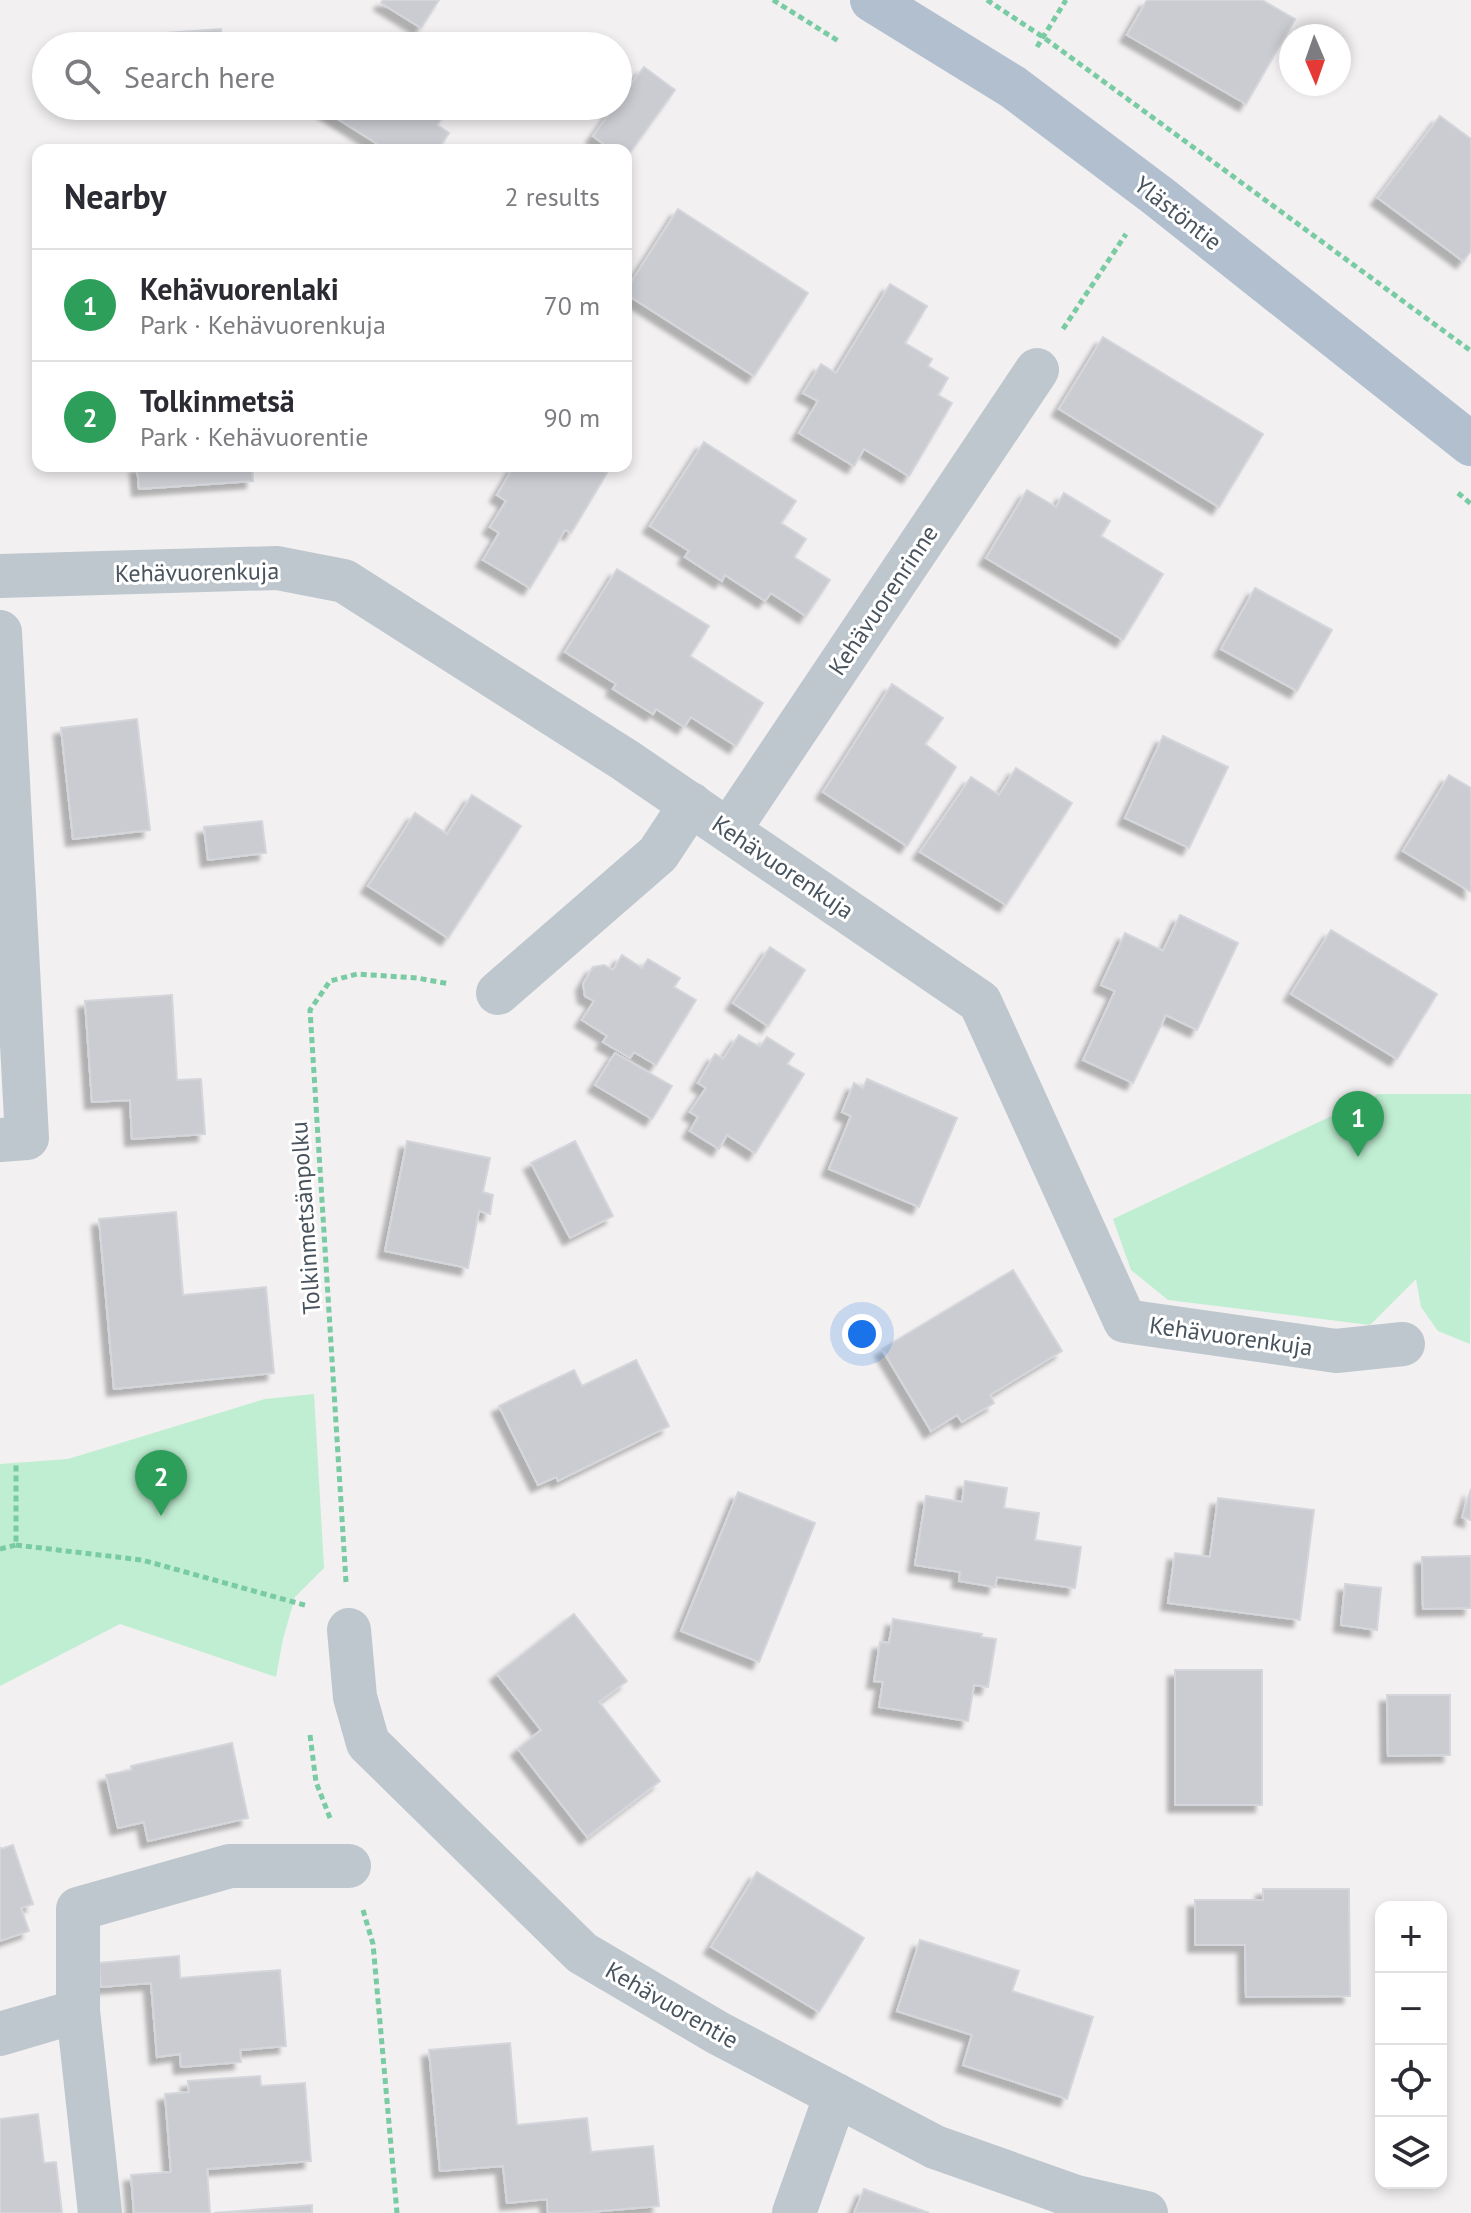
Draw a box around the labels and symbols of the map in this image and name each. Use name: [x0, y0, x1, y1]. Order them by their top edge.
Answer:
north arrow: [1279, 24, 1351, 96]
street label: Ylästöntie: [1128, 169, 1228, 257]
street label: Kehävuorenrinne: [821, 519, 945, 681]
street label: Kehävuorenkuja: [115, 555, 279, 589]
street label: Kehävuorenkuja: [706, 808, 860, 926]
pin: 1: [1332, 1091, 1384, 1157]
street label: Tolkinmetsänpolku: [283, 1120, 327, 1316]
street label: Kehävuorenkuja: [1147, 1309, 1315, 1363]
your location: [842, 1314, 882, 1354]
pin: 2: [135, 1450, 187, 1516]
street label: Kehävuorentie: [600, 1954, 744, 2056]

